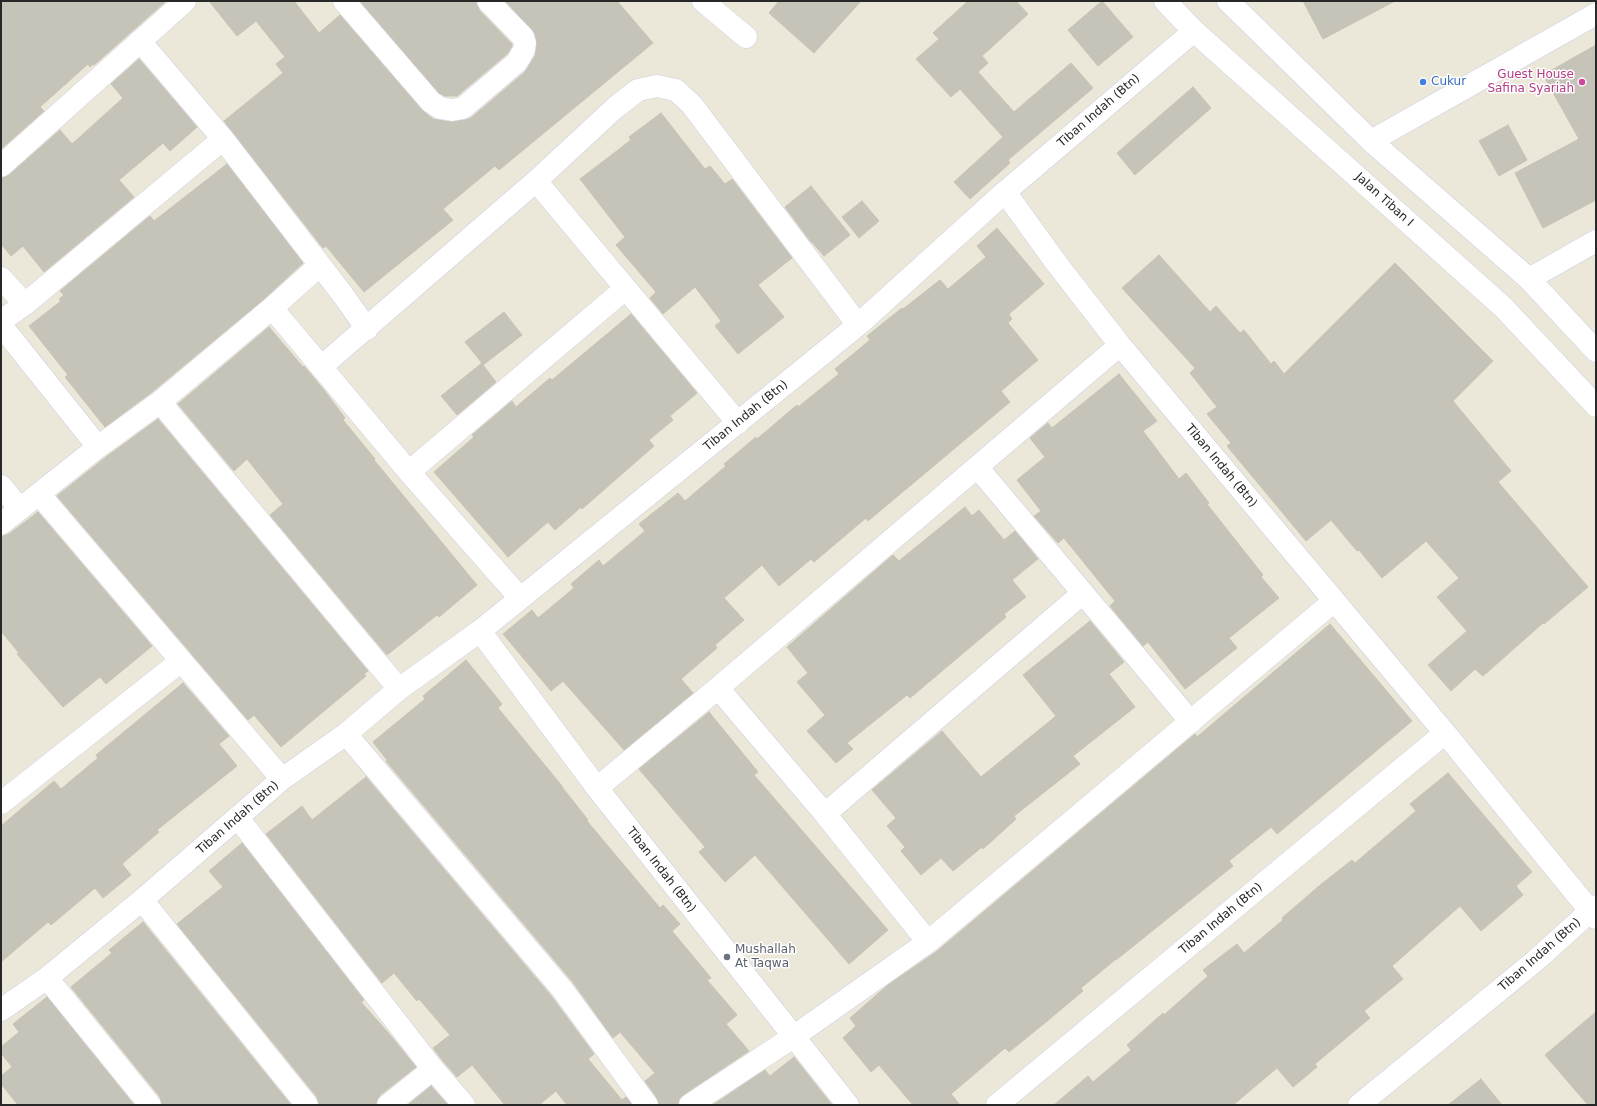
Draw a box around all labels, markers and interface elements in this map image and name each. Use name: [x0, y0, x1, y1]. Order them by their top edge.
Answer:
place label: Guest House Safina Syariah: [1487, 68, 1574, 96]
street label: Tiban Indah (Btn): [1055, 71, 1143, 151]
place label: Cukur: [1431, 75, 1466, 89]
marker: Cukur: [1418, 77, 1428, 87]
marker: Guest House Safina Syariah: [1577, 77, 1587, 87]
street label: Jalan Tiban I: [1352, 170, 1416, 230]
street label: Tiban Indah (Btn): [701, 378, 791, 454]
street label: Tiban Indah (Btn): [1182, 421, 1260, 511]
street label: Tiban Indah (Btn): [194, 778, 282, 858]
street label: Tiban Indah (Btn): [623, 825, 699, 915]
street label: Tiban Indah (Btn): [1176, 880, 1266, 958]
street label: Tiban Indah (Btn): [1496, 915, 1584, 995]
place label: Mushallah At Taqwa: [735, 943, 796, 971]
marker: Mushallah At Taqwa: [722, 952, 732, 962]

